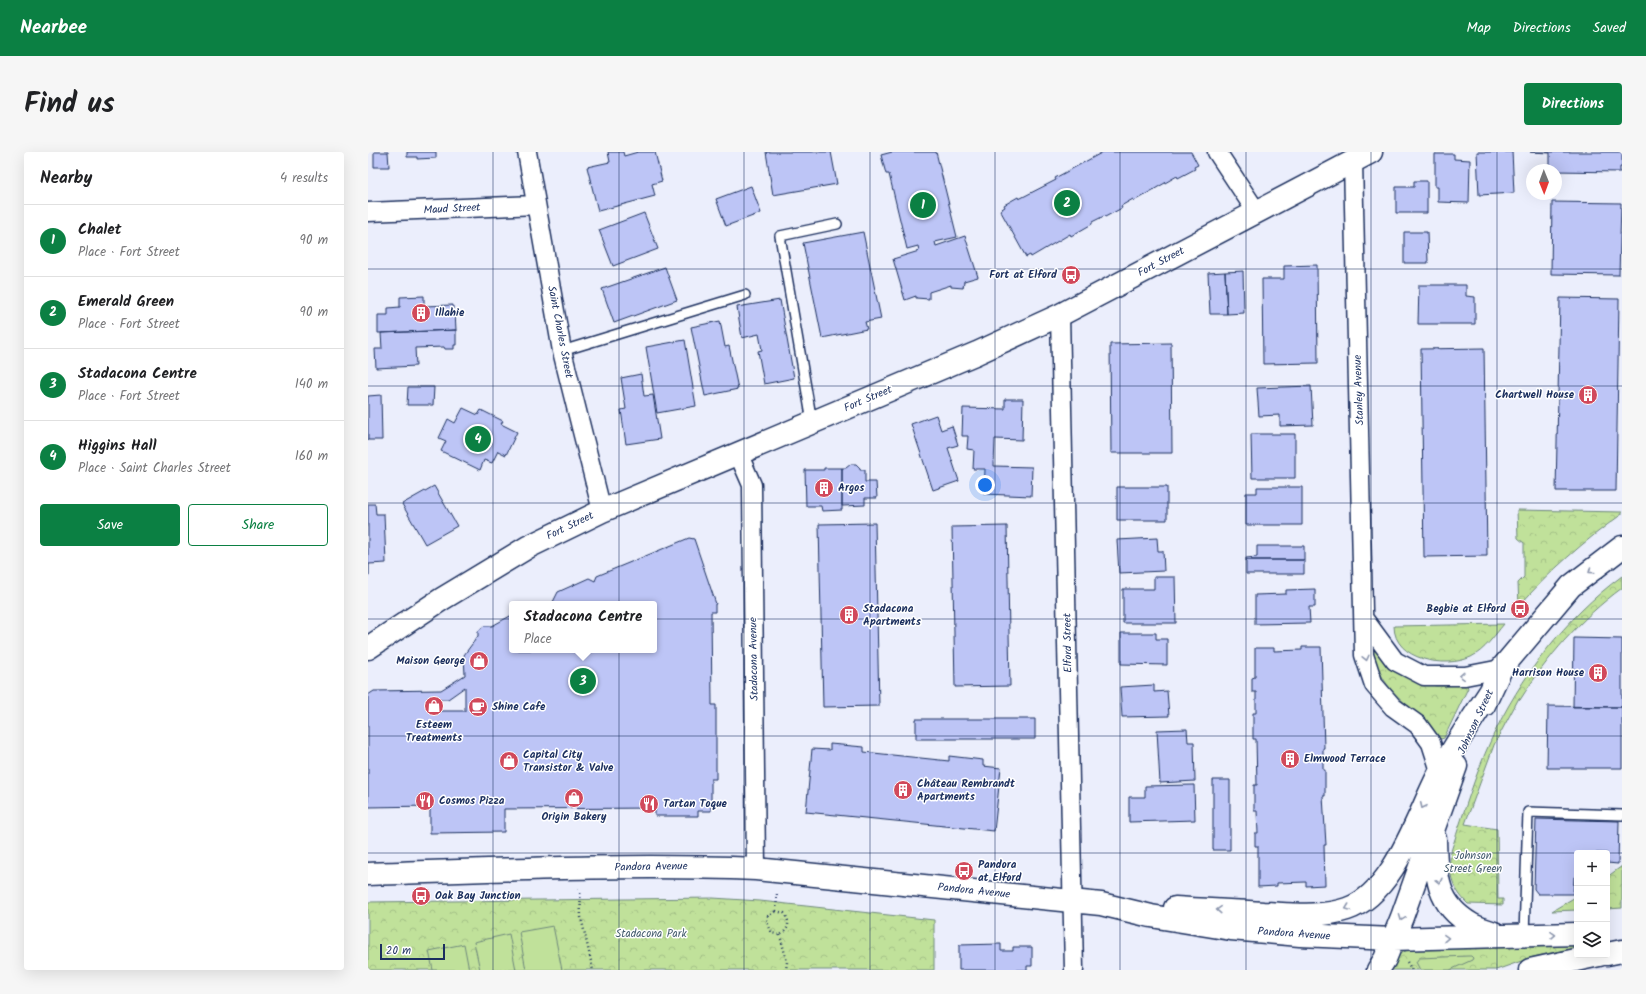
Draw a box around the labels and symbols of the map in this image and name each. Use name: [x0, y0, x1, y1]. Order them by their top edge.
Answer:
north arrow: [1526, 164, 1562, 200]
pin: 2: [1054, 188, 1080, 218]
pin: 1: [910, 190, 936, 220]
street label: Maud Street: [423, 198, 482, 219]
street label: Fort Street: [1134, 242, 1188, 282]
bus stop icon: Fort at Elford: [1060, 264, 1082, 286]
place label: Fort at Elford: [989, 266, 1058, 284]
street label: Saint Charles Street: [542, 284, 578, 381]
building icon: Illahie: [410, 302, 432, 324]
place label: Illahie: [435, 304, 465, 322]
street label: Stanley Avenue: [1349, 354, 1369, 426]
street label: Fort Street: [841, 380, 896, 417]
building icon: Chartwell House: [1577, 384, 1599, 406]
place label: Chartwell House: [1495, 386, 1575, 404]
pin: 4: [465, 424, 491, 454]
your location: [975, 475, 995, 495]
building icon: Argos: [813, 477, 835, 499]
place label: Argos: [838, 479, 865, 497]
street label: Fort Street: [543, 506, 598, 545]
one-way arrow: [1588, 566, 1595, 573]
bus stop icon: Begbie at Elford: [1509, 598, 1531, 620]
place label: Stadacona Apartments: [863, 600, 922, 631]
place label: Begbie at Elford: [1426, 600, 1507, 618]
building icon: Stadacona Apartments: [838, 604, 860, 626]
street label: Elford Street: [1058, 612, 1078, 673]
street label: Stadacona Avenue: [744, 617, 764, 701]
shop icon: Maison George: [468, 650, 490, 672]
place label: Maison George: [396, 652, 466, 670]
one-way arrow: [1361, 655, 1369, 661]
building icon: Harrison House: [1587, 662, 1609, 684]
place label: Harrison House: [1512, 664, 1585, 682]
pin: 3: [570, 666, 596, 696]
one-way arrow: [1459, 671, 1465, 680]
street label: Johnson Street: [1453, 686, 1499, 757]
shop icon: Esteem Treatments: [423, 695, 445, 717]
cafe icon: Shine Cafe: [467, 696, 489, 718]
place label: Shine Cafe: [492, 698, 546, 716]
place label: Esteem Treatments: [406, 716, 463, 747]
place label: Capital City Transistor & Valve: [523, 746, 614, 777]
building icon: Elmwood Terrace: [1279, 748, 1301, 770]
shop icon: Capital City Transistor & Valve: [498, 750, 520, 772]
place label: Elmwood Terrace: [1304, 750, 1386, 768]
place label: Château Rembrandt Apartments: [917, 775, 1016, 806]
building icon: Château Rembrandt Apartments: [892, 779, 914, 801]
shop icon: Origin Bakery: [563, 787, 585, 809]
restaurant icon: Cosmos Pizza: [414, 790, 436, 812]
place label: Cosmos Pizza: [439, 792, 505, 810]
restaurant icon: Tartan Toque: [638, 793, 660, 815]
place label: Tartan Toque: [663, 795, 728, 813]
one-way arrow: [1420, 802, 1428, 810]
place label: Origin Bakery: [541, 808, 607, 826]
park label: Johnson Street Green: [1444, 847, 1502, 878]
place label: Pandora at Elford: [978, 856, 1023, 887]
street label: Pandora Avenue: [614, 857, 688, 877]
bus stop icon: Pandora at Elford: [953, 860, 975, 882]
street label: Pandora Avenue: [937, 878, 1011, 904]
one-way arrow: [1434, 878, 1442, 884]
bus stop icon: Oak Bay Junction: [410, 885, 432, 907]
place label: Oak Bay Junction: [435, 887, 521, 905]
one-way arrow: [1344, 903, 1351, 911]
one-way arrow: [1216, 906, 1222, 915]
one-way arrow: [1399, 914, 1407, 921]
street label: Pandora Avenue: [1257, 922, 1331, 946]
park label: Stadacona Park: [615, 925, 687, 943]
one-way arrow: [1550, 930, 1556, 939]
one-way arrow: [1443, 934, 1449, 942]
scale bar: [380, 942, 445, 961]

